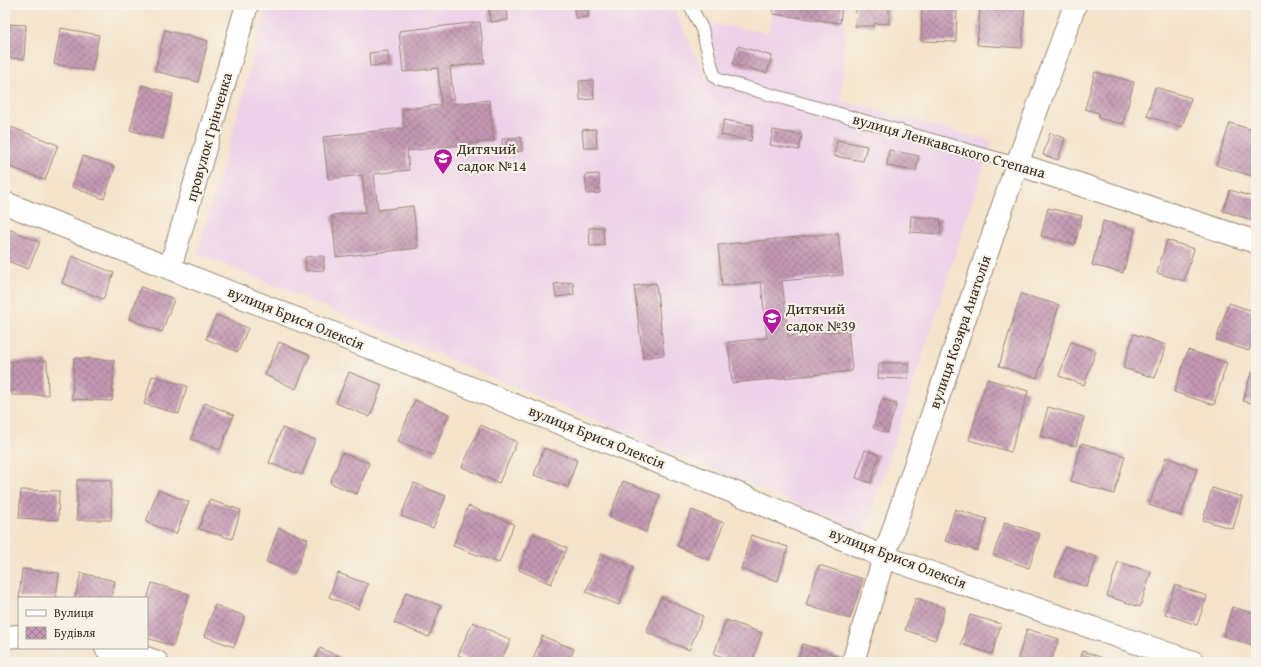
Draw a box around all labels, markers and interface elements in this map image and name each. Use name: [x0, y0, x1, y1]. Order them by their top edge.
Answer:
street label: провулок Грінченка: [180, 69, 237, 204]
street label: вулиця Ленкавського Степана: [850, 108, 1049, 183]
place label: Дитячий садок №14: [456, 138, 526, 176]
school or university icon: Дитячий садок №14: [432, 147, 454, 175]
street label: вулиця Козяра Анатолія: [923, 252, 996, 411]
street label: вулиця Брися Олексія: [225, 281, 368, 355]
place label: Дитячий садок №39: [785, 298, 855, 336]
school or university icon: Дитячий садок №39: [761, 307, 783, 335]
street label: вулиця Брися Олексія: [526, 400, 669, 474]
street label: вулиця Брися Олексія: [827, 522, 970, 594]
legend: [18, 597, 148, 649]
text: Вулиця: [54, 604, 94, 621]
text: Будівля: [54, 624, 95, 641]

